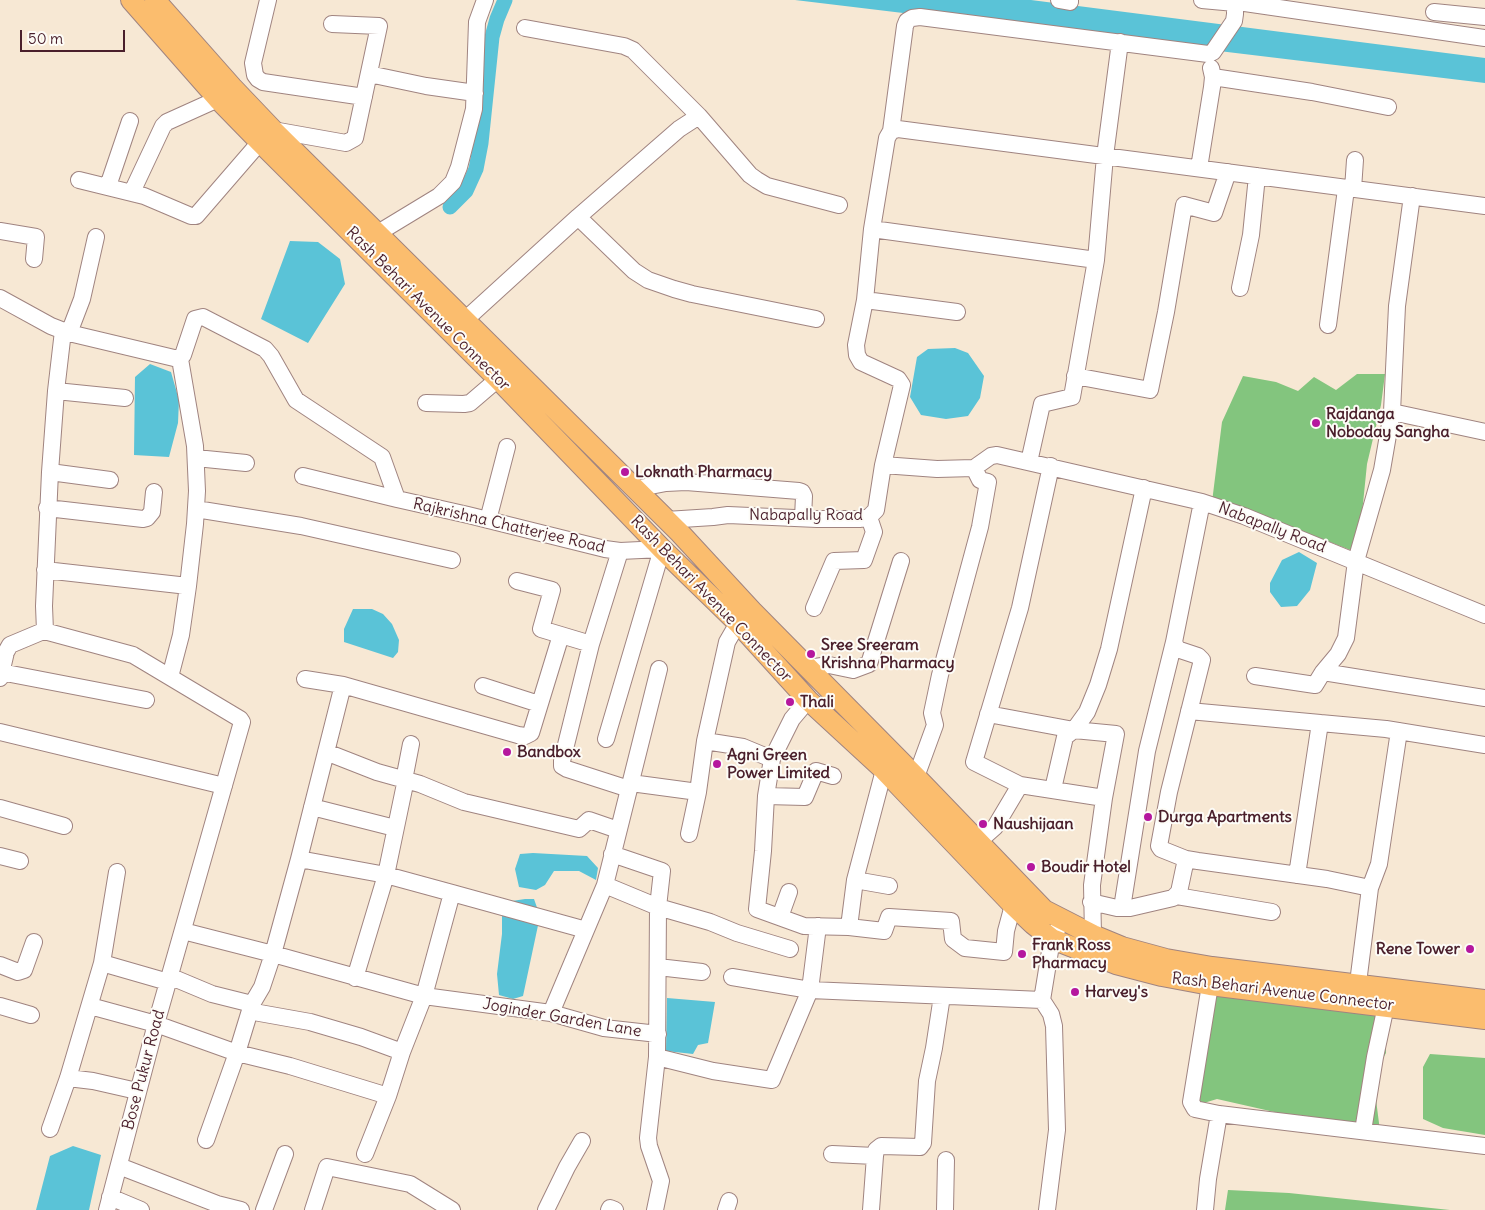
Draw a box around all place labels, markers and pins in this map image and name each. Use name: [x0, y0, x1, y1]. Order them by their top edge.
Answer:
place label: Rajdanga Noboday Sangha: [1326, 404, 1450, 442]
marker: Rajdanga Noboday Sangha: [1310, 417, 1322, 429]
place label: Loknath Pharmacy: [635, 462, 772, 482]
marker: Loknath Pharmacy: [619, 466, 631, 478]
place label: Sree Sreeram Krishna Pharmacy: [821, 635, 955, 673]
marker: Sree Sreeram Krishna Pharmacy: [805, 648, 817, 660]
place label: Thali: [800, 692, 834, 712]
marker: Thali: [784, 696, 796, 708]
place label: Bandbox: [517, 742, 581, 762]
place label: Agni Green Power Limited: [727, 745, 830, 783]
marker: Bandbox: [501, 746, 513, 758]
marker: Agni Green Power Limited: [711, 758, 723, 770]
place label: Durga Apartments: [1158, 807, 1292, 827]
marker: Durga Apartments: [1142, 811, 1154, 823]
place label: Naushijaan: [993, 814, 1073, 834]
marker: Naushijaan: [977, 818, 989, 830]
place label: Boudir Hotel: [1041, 857, 1131, 877]
marker: Boudir Hotel: [1025, 861, 1037, 873]
place label: Frank Ross Pharmacy: [1032, 935, 1111, 973]
place label: Rene Tower: [1376, 939, 1460, 959]
marker: Rene Tower: [1464, 943, 1476, 955]
marker: Frank Ross Pharmacy: [1016, 948, 1028, 960]
place label: Harvey's: [1085, 982, 1148, 1002]
marker: Harvey's: [1069, 986, 1081, 998]

